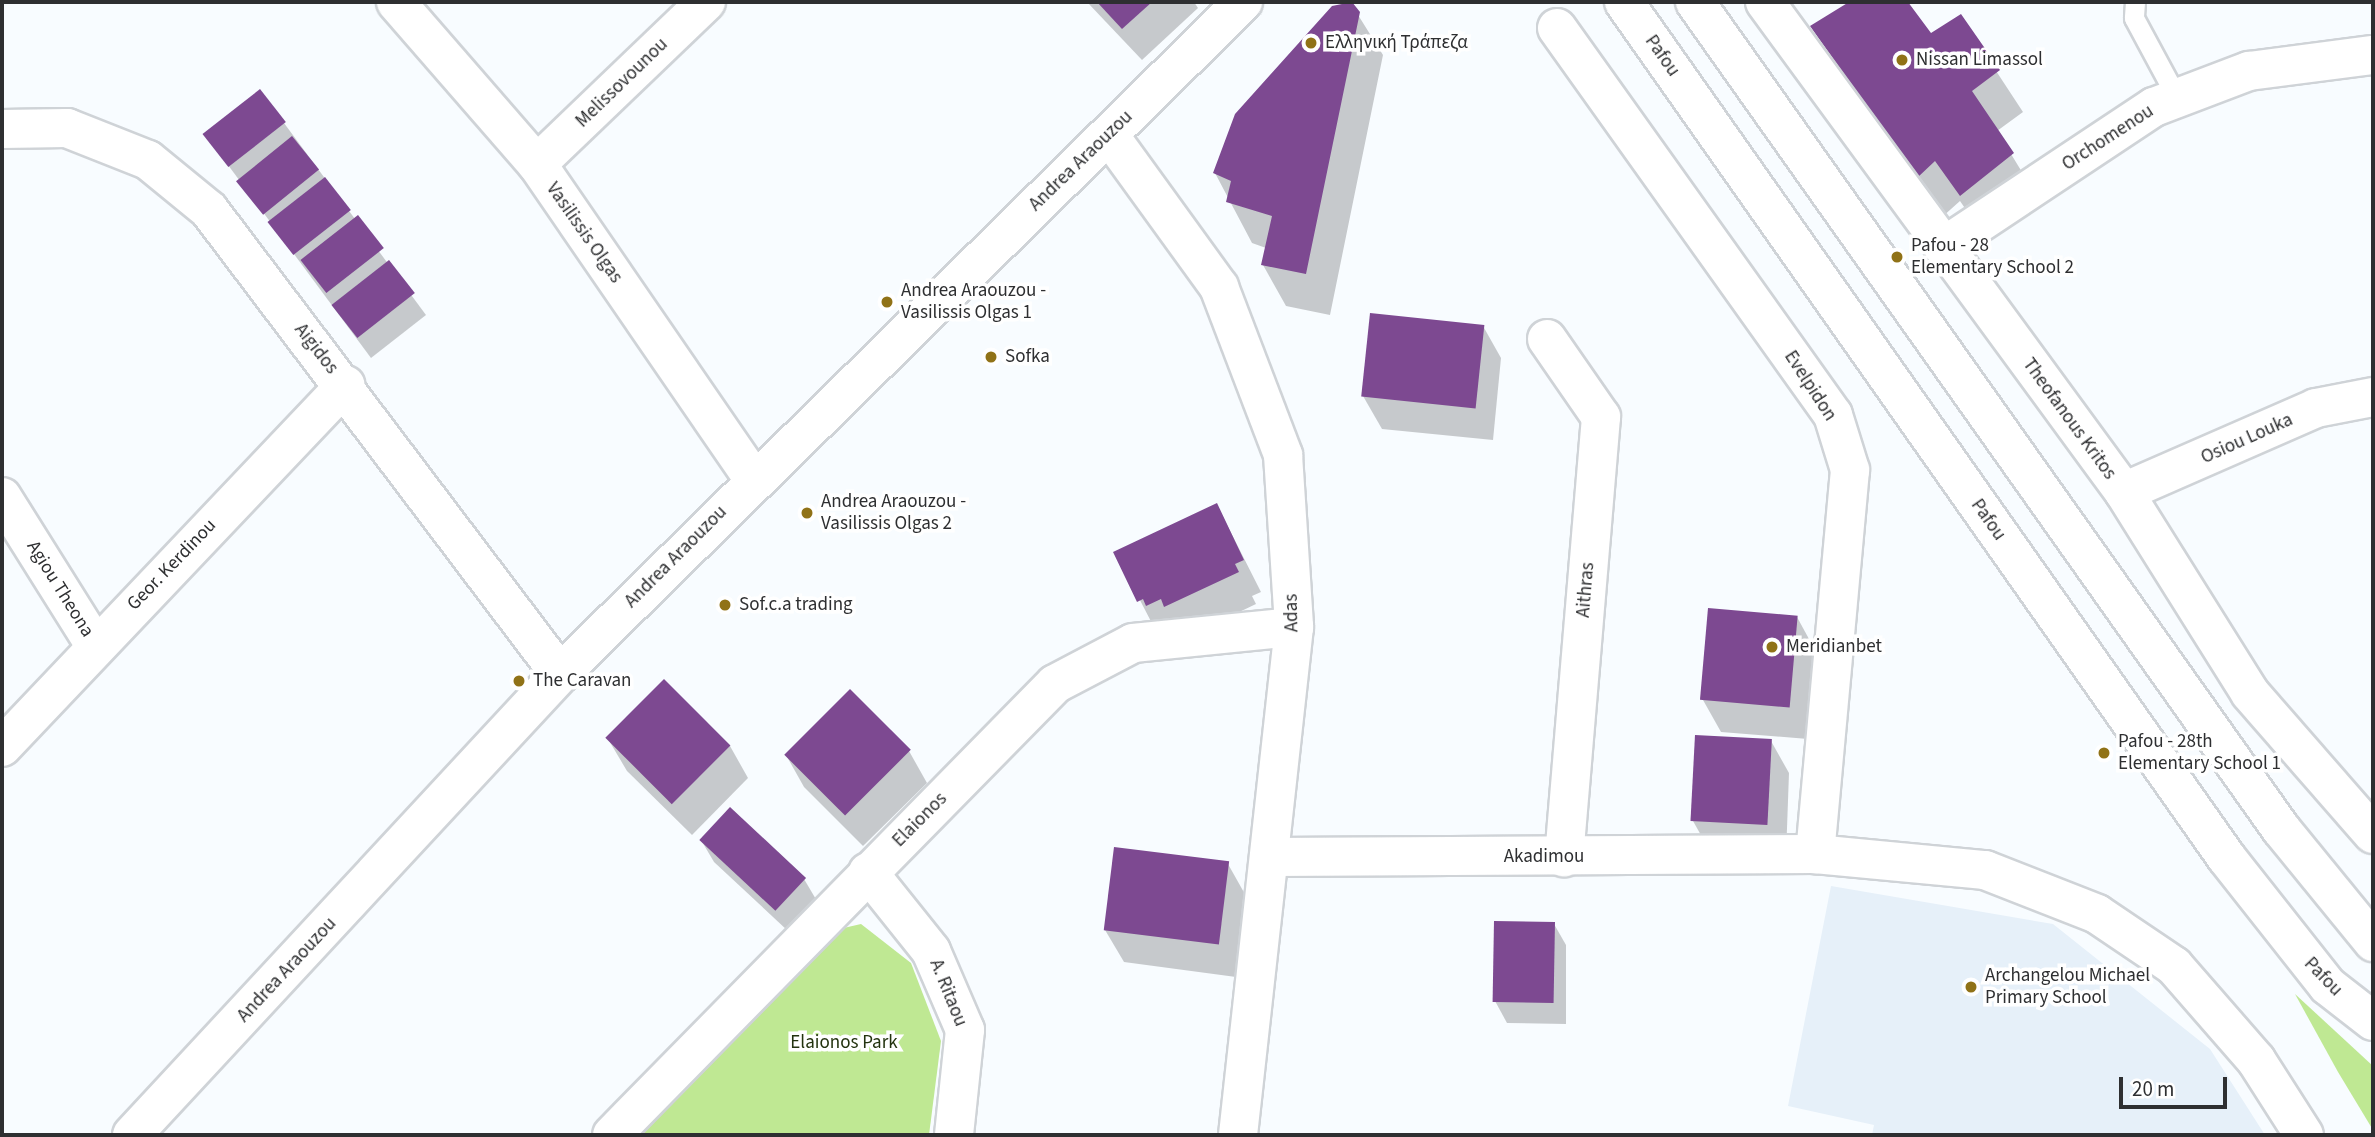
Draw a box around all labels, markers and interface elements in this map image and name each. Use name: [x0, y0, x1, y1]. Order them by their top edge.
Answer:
street label: Pafou: [1640, 31, 1684, 81]
place label: Ελληνική Τράπεζα: [1325, 32, 1468, 54]
street label: Melissovounou: [571, 33, 673, 133]
marker: Ελληνική Τράπεζα: [1303, 35, 1319, 51]
place label: Nissan Limassol: [1916, 49, 2043, 71]
marker: Nissan Limassol: [1894, 52, 1910, 68]
street label: Orchomenou: [2058, 100, 2158, 176]
street label: Andrea Araouzou: [1024, 106, 1138, 216]
street label: Vasilissis Olgas: [541, 178, 627, 288]
place label: Pafou - 28 Elementary School 2: [1911, 235, 2074, 279]
marker: Pafou - 28 Elementary School 2: [1889, 249, 1905, 265]
place label: Andrea Araouzou - Vasilissis Olgas 1: [901, 280, 1046, 324]
marker: Andrea Araouzou - Vasilissis Olgas 1: [879, 294, 895, 310]
street label: Aigidos: [289, 319, 343, 379]
place label: Sofka: [1005, 346, 1050, 368]
street label: Evelpidon: [1779, 347, 1841, 425]
marker: Sofka: [983, 349, 999, 365]
street label: Theofanous Kritos: [2017, 354, 2121, 484]
street label: Osiou Louka: [2198, 409, 2296, 469]
place label: Andrea Araouzou - Vasilissis Olgas 2: [821, 491, 966, 535]
street label: Pafou: [1966, 495, 2010, 545]
street label: Andrea Araouzou: [620, 501, 732, 613]
marker: Andrea Araouzou - Vasilissis Olgas 2: [799, 505, 815, 521]
street label: Geor. Kerdinou: [123, 514, 221, 616]
street label: Agiou Theona: [21, 537, 99, 641]
street label: Aithras: [1572, 561, 1600, 619]
place label: Sof.c.a trading: [739, 594, 853, 616]
street label: Adas: [1280, 594, 1304, 632]
marker: Sof.c.a trading: [717, 597, 733, 613]
place label: Meridianbet: [1786, 636, 1882, 658]
marker: Meridianbet: [1764, 639, 1780, 655]
place label: The Caravan: [533, 670, 631, 692]
marker: The Caravan: [511, 673, 527, 689]
place label: Pafou - 28th Elementary School 1: [2118, 731, 2281, 775]
marker: Pafou - 28th Elementary School 1: [2096, 745, 2112, 761]
street label: Elaionos: [888, 788, 952, 852]
street label: Akadimou: [1504, 846, 1584, 868]
street label: Andrea Araouzou: [232, 913, 342, 1027]
street label: Pafou: [2299, 953, 2347, 1001]
street label: A. Ritaou: [924, 956, 972, 1030]
place label: Archangelou Michael Primary School: [1985, 965, 2150, 1009]
marker: Archangelou Michael Primary School: [1963, 979, 1979, 995]
park label: Elaionos Park: [790, 1032, 898, 1054]
scale bar: [2123, 1064, 2232, 1108]
text: 20 m: [2132, 1074, 2174, 1104]

